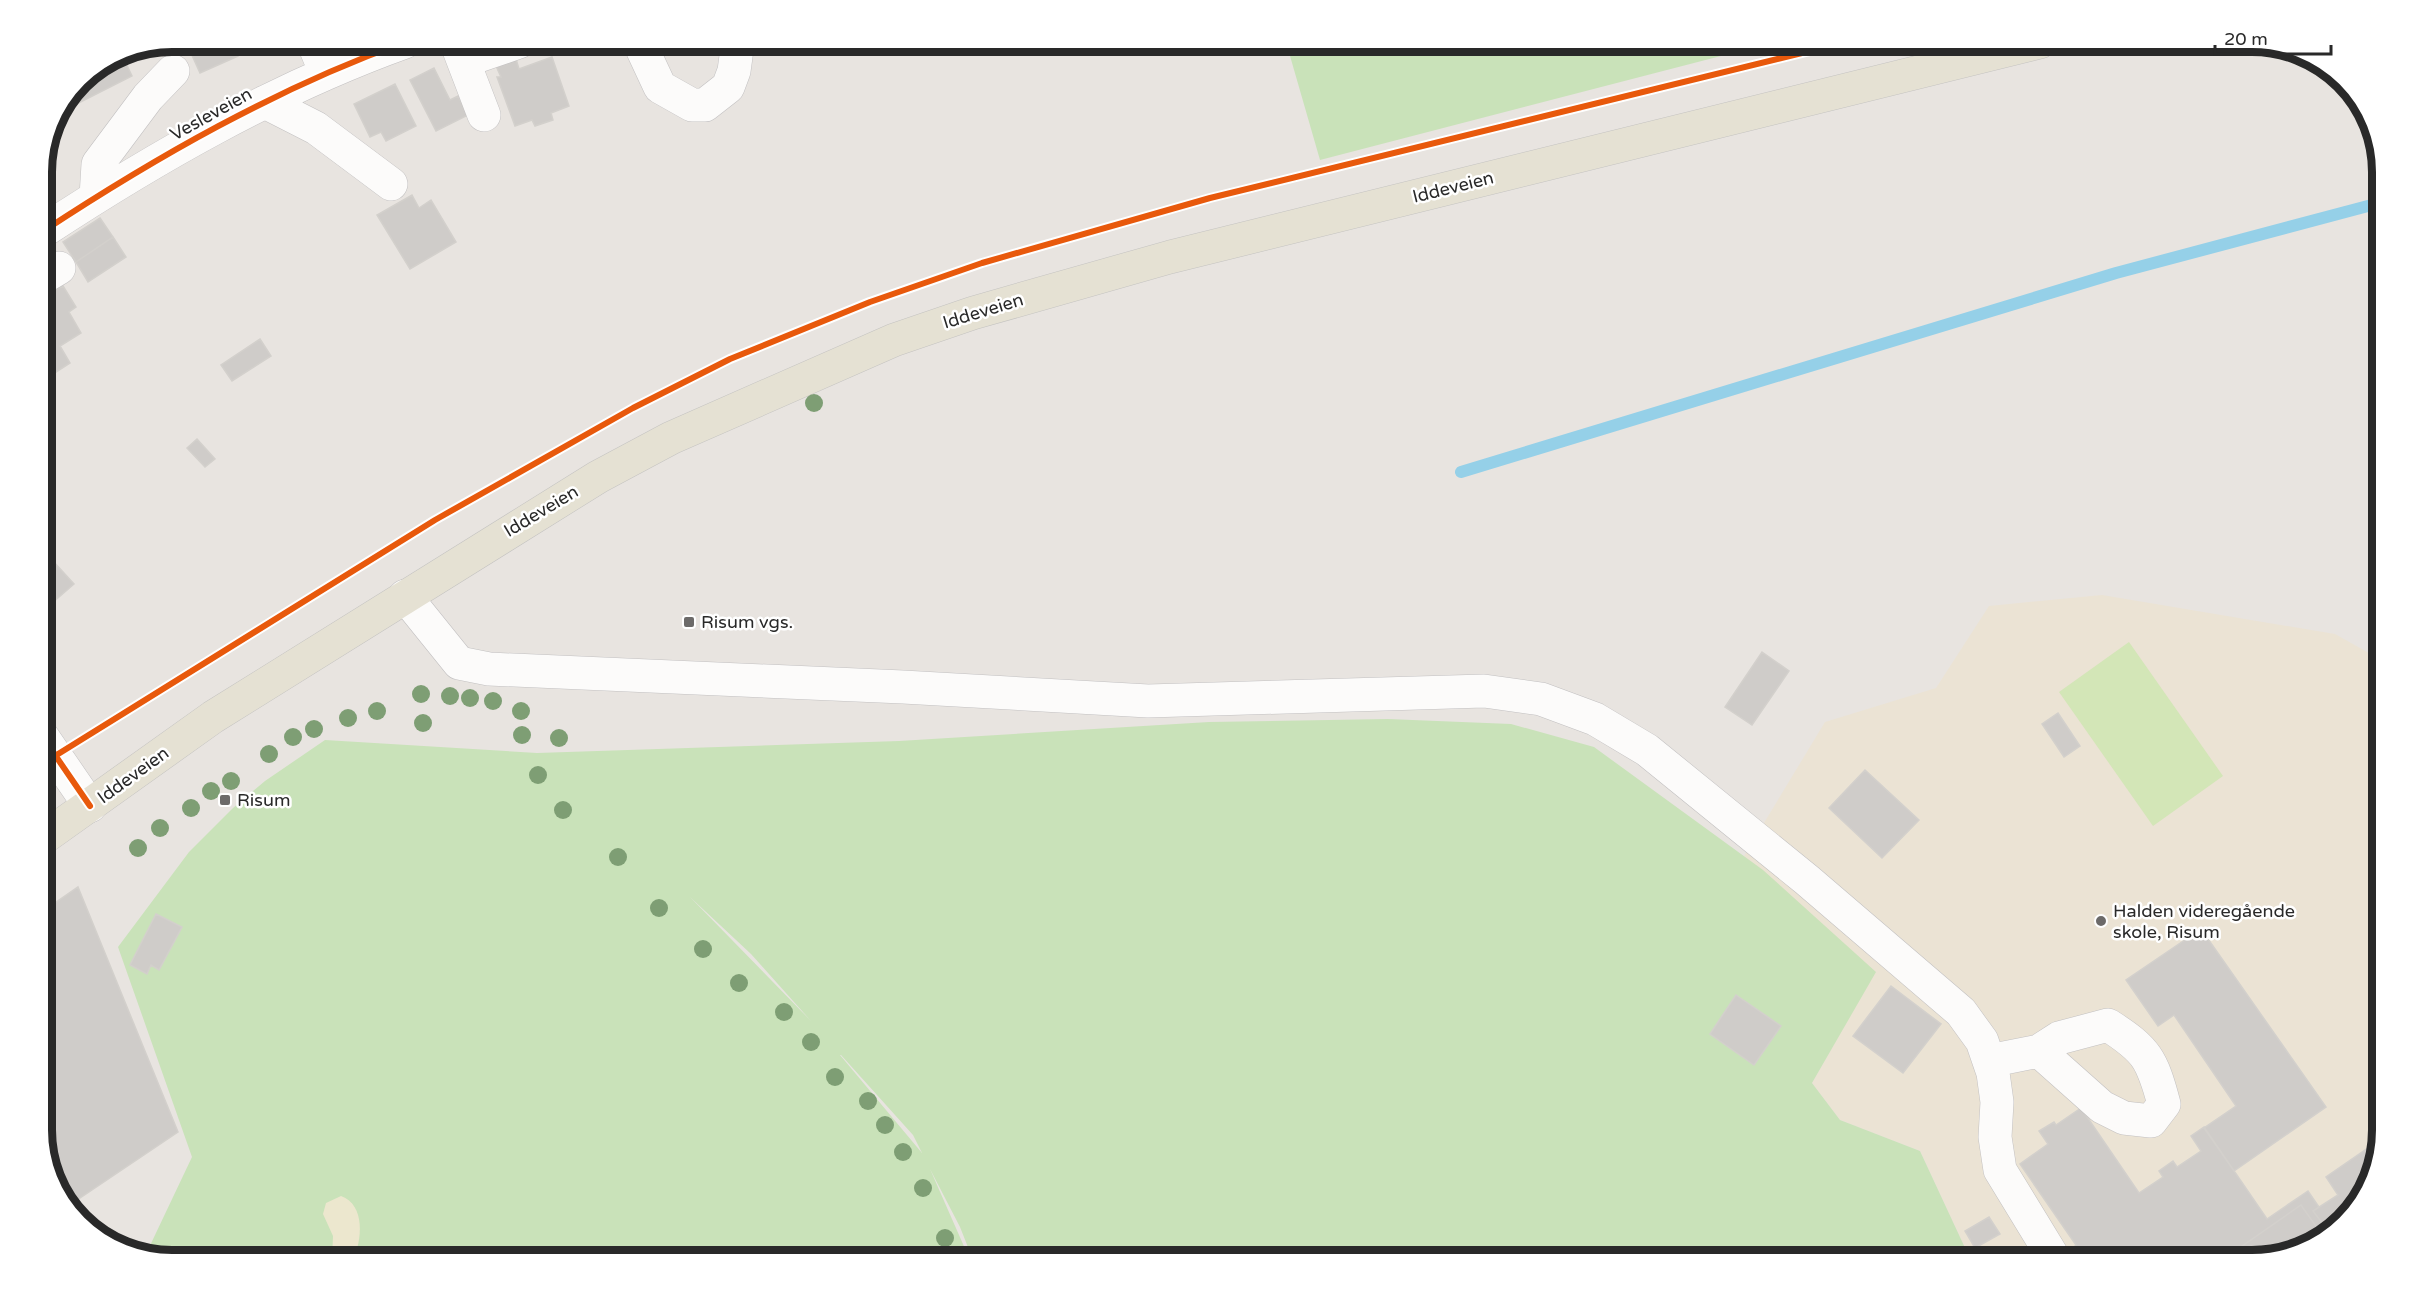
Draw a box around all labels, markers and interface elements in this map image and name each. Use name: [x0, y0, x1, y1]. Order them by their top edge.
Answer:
scale bar: [2215, 18, 2330, 56]
text: 20 m: [2224, 28, 2268, 50]
street label: Vesleveien: [166, 83, 256, 145]
street label: Iddeveien: [1410, 166, 1496, 208]
street label: Iddeveien: [940, 288, 1026, 334]
street label: Iddeveien: [500, 480, 582, 542]
place label: Risum vgs.: [701, 611, 793, 633]
marker: Risum vgs.: [682, 615, 696, 629]
street label: Iddeveien: [93, 742, 173, 808]
place label: Risum: [237, 789, 290, 811]
marker: Risum: [218, 793, 232, 807]
place label: Halden videregående skole, Risum: [2113, 900, 2295, 943]
marker: Halden videregående skole, Risum: [2094, 914, 2108, 928]

